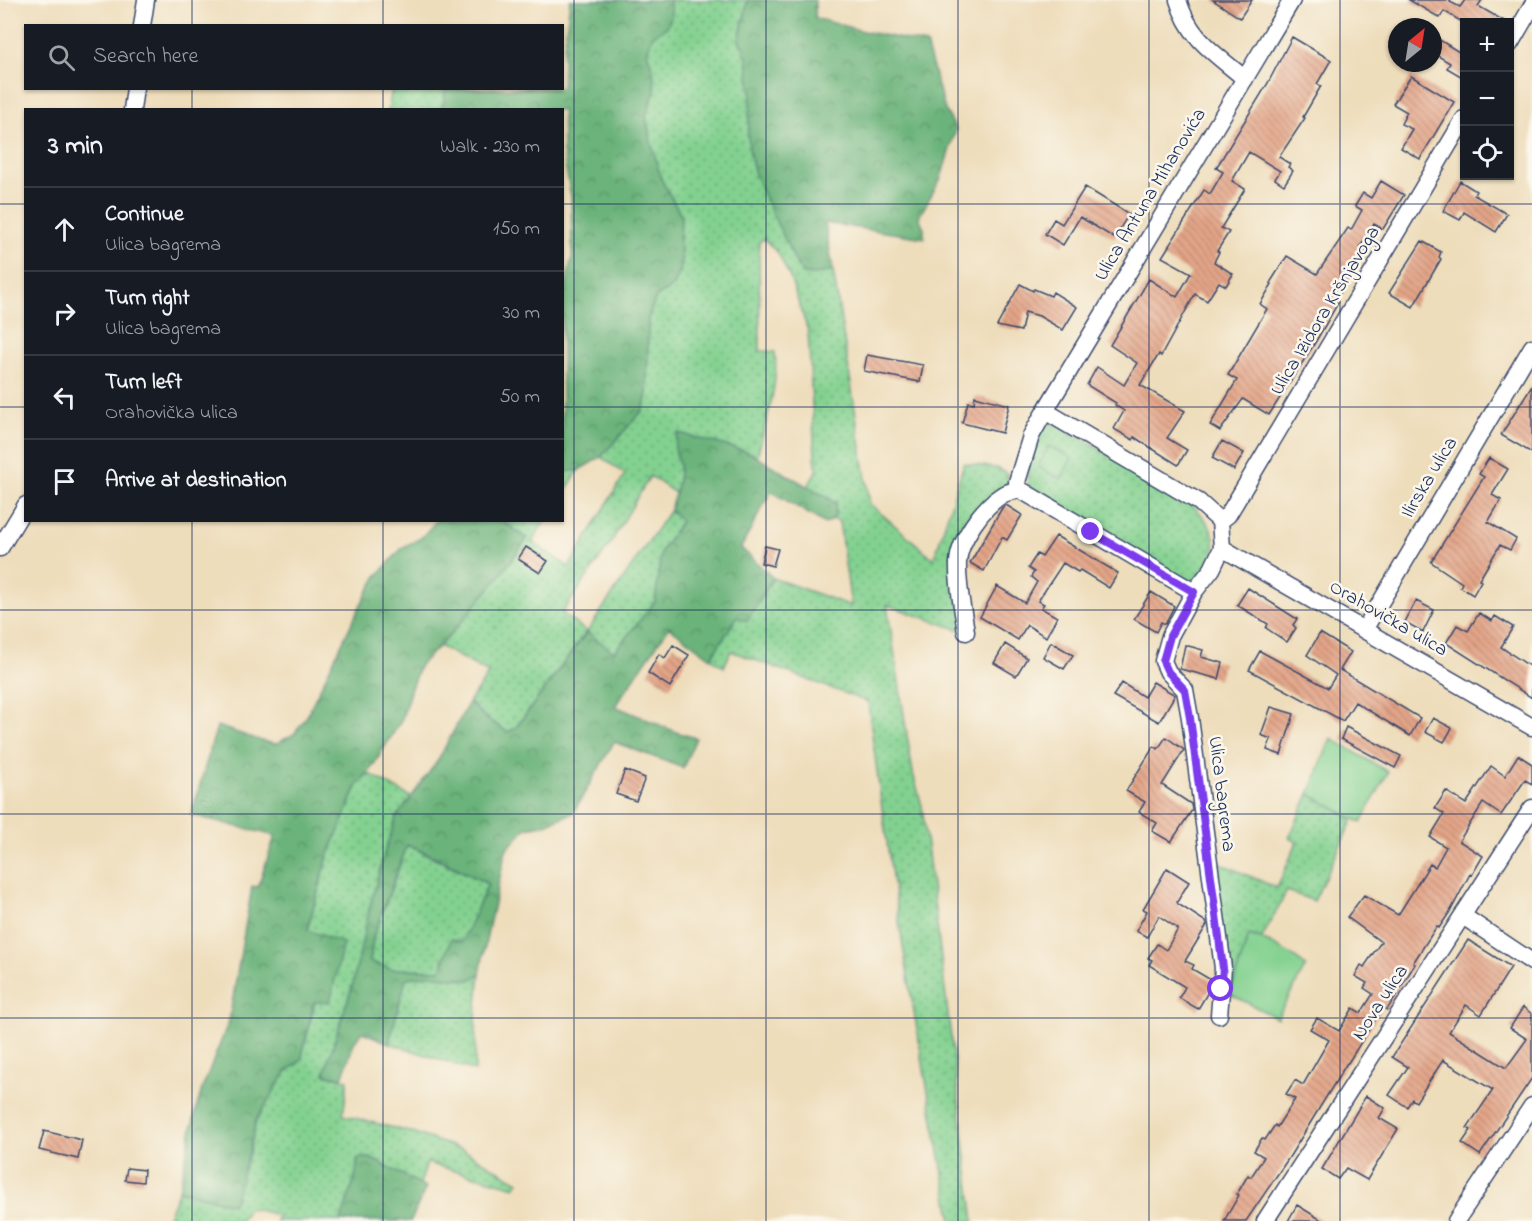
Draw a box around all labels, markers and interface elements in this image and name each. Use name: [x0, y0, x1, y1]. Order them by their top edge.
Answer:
north arrow: [1388, 18, 1442, 72]
map controls: [1460, 18, 1514, 180]
button: +: [1460, 18, 1514, 72]
search box: [24, 24, 564, 90]
icon: search: [45, 41, 78, 74]
text: Search here: [93, 41, 198, 73]
button: −: [1460, 72, 1514, 126]
street label: Ulica Antuna Mihanovića: [1088, 103, 1214, 287]
button: locate: [1460, 126, 1514, 180]
text: 3 min: [48, 128, 103, 166]
text: Walk · 230 m: [440, 133, 540, 162]
text: Continue: [105, 199, 184, 231]
icon: ahead: [48, 213, 81, 246]
text: 150 m: [493, 215, 540, 244]
street label: Ulica Izidora Kršnjavoga: [1264, 221, 1389, 402]
text: Ulica bagrema: [105, 231, 221, 260]
text: Turn right: [105, 283, 190, 315]
icon: right: [48, 297, 81, 330]
text: 30 m: [503, 299, 540, 328]
text: Ulica bagrema: [105, 315, 221, 344]
text: Turn left: [105, 367, 182, 399]
icon: left: [48, 381, 81, 414]
text: 50 m: [499, 383, 540, 412]
text: Orahovička ulica: [105, 399, 238, 428]
street label: Ilirska ulica: [1394, 432, 1466, 524]
icon: arrive: [48, 465, 81, 498]
text: Arrive at destination: [105, 465, 287, 497]
route end: [1077, 518, 1103, 544]
street label: Orahovička ulica: [1323, 573, 1453, 665]
street label: Ulica bagrema: [1199, 735, 1242, 854]
street label: Nova ulica: [1346, 959, 1416, 1047]
route start: [1207, 975, 1233, 1001]

